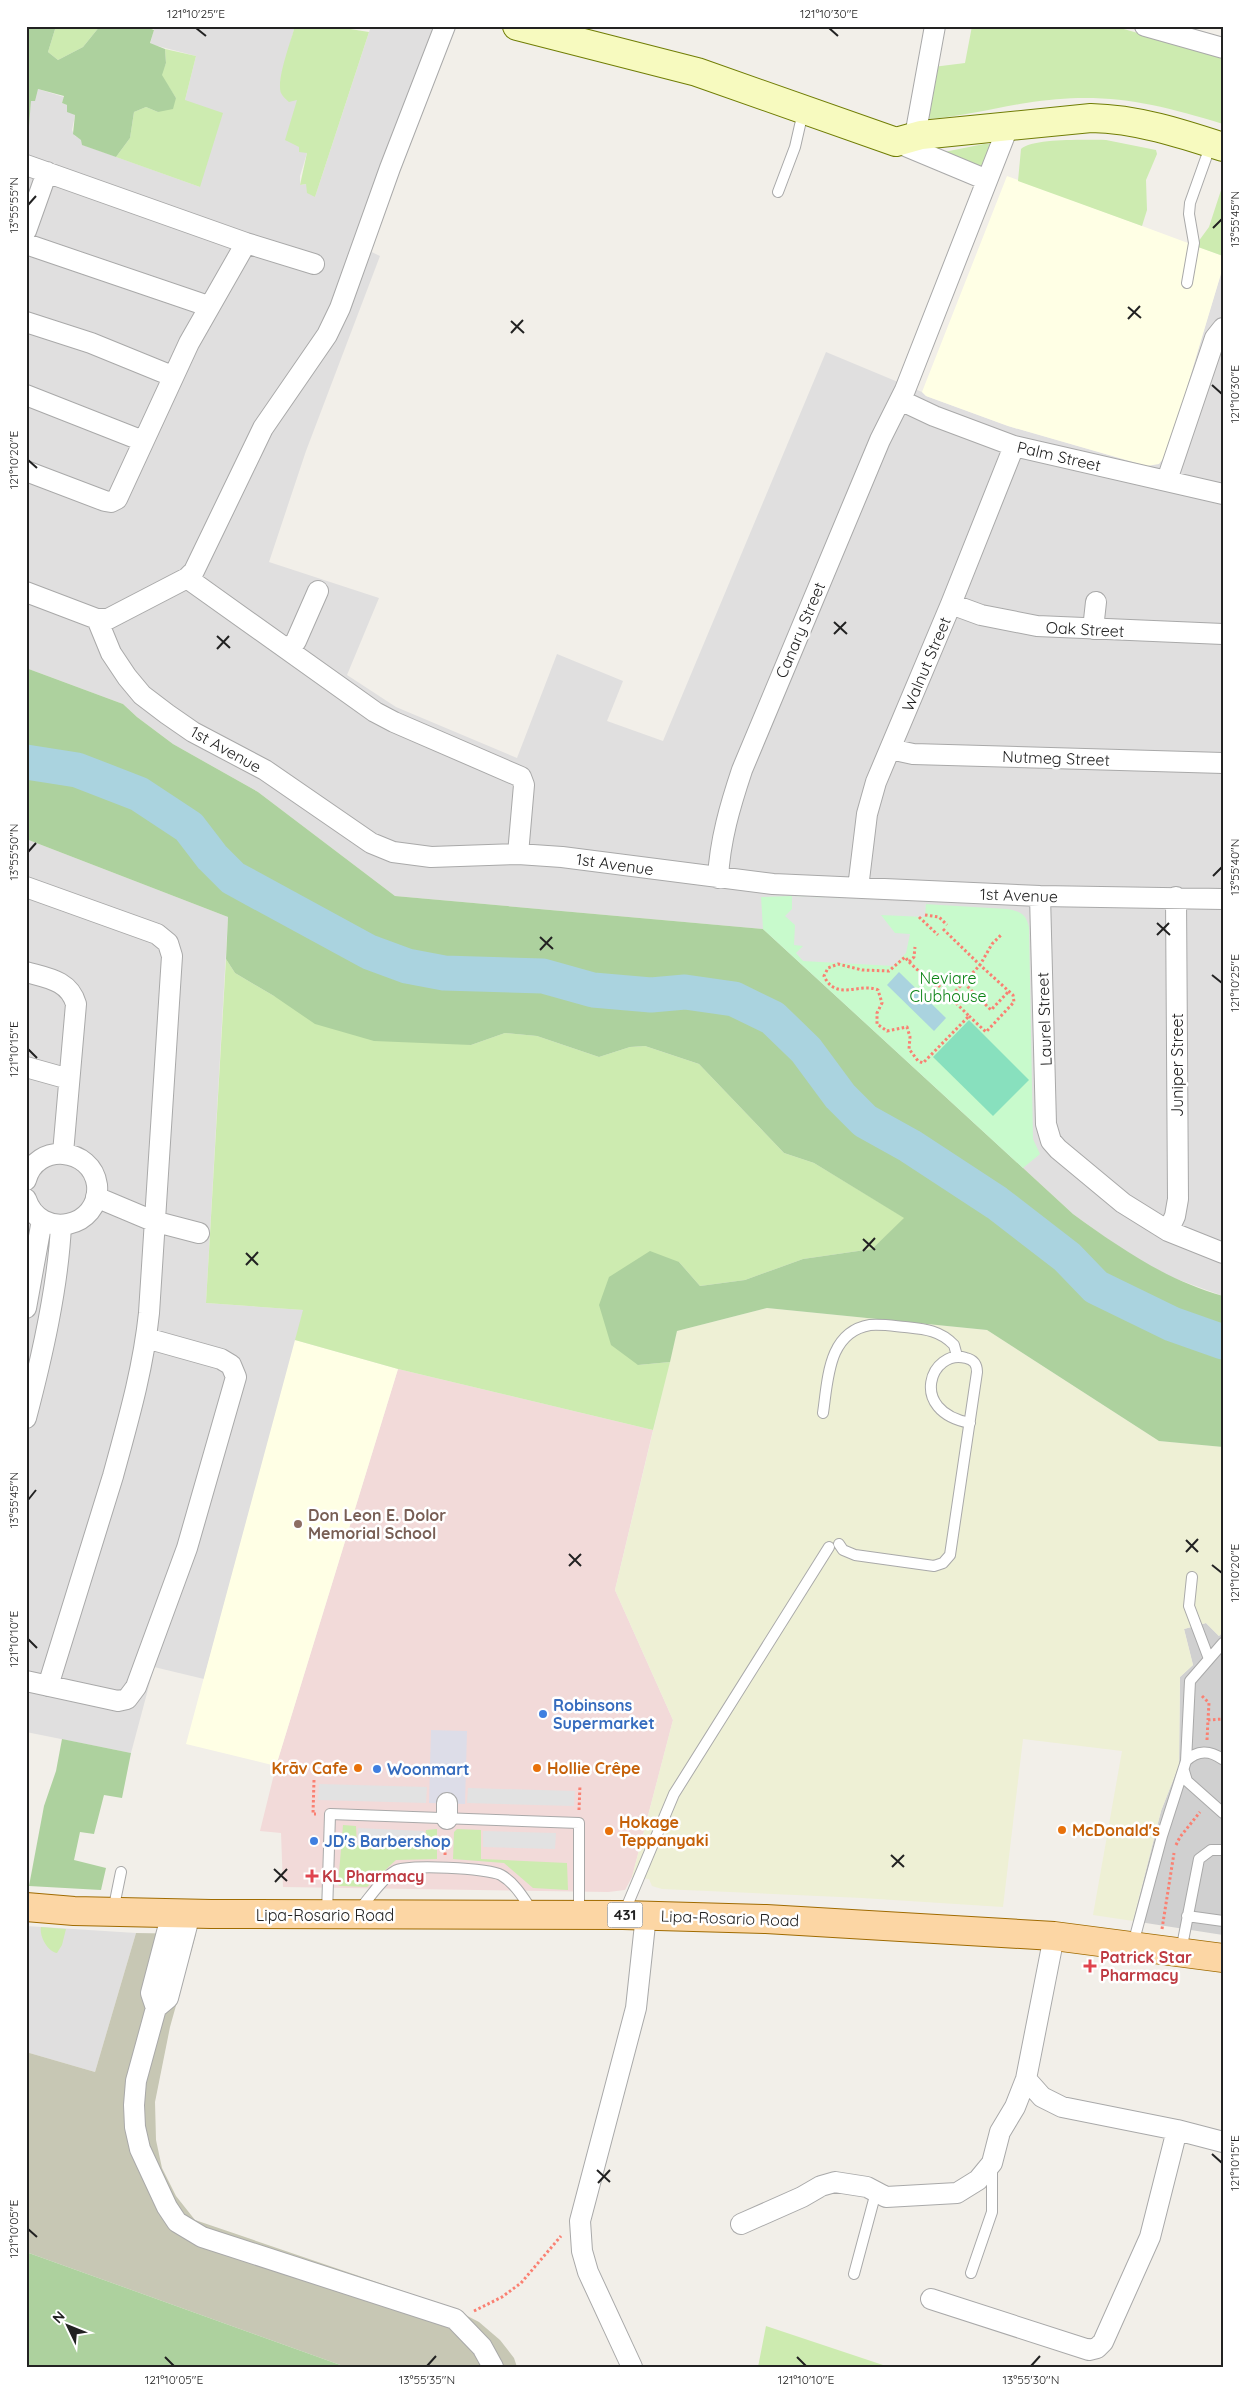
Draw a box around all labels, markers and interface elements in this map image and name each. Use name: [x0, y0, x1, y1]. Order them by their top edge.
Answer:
text: 121°10'25"E: [167, 6, 225, 21]
text: 121°10'30"E: [800, 6, 858, 21]
text: 13°55'55"N: [6, 177, 21, 233]
text: 13°55'45"N: [1227, 191, 1242, 247]
text: 121°10'30"E: [1227, 365, 1242, 423]
text: 121°10'20"E: [6, 431, 21, 489]
street label: Palm Street: [1015, 437, 1103, 475]
street label: Canary Street: [771, 579, 829, 681]
street label: Walnut Street: [897, 614, 955, 714]
street label: Oak Street: [1045, 617, 1125, 641]
street label: 1st Avenue: [187, 721, 265, 777]
street label: Nutmeg Street: [1002, 746, 1110, 770]
text: 13°55'50"N: [6, 823, 21, 881]
text: 13°55'40"N: [1227, 839, 1242, 895]
street label: 1st Avenue: [575, 849, 655, 879]
street label: 1st Avenue: [980, 884, 1058, 906]
text: 121°10'25"E: [1227, 954, 1242, 1012]
park label: Neviare Clubhouse: [909, 968, 987, 1006]
street label: Laurel Street: [1032, 972, 1056, 1066]
street label: Juniper Street: [1167, 1013, 1187, 1117]
text: 121°10'15"E: [6, 1021, 21, 1077]
text: 13°55'45"N: [6, 1472, 21, 1528]
place label: Don Leon E. Dolor Memorial School: [308, 1505, 446, 1543]
marker: Don Leon E. Dolor Memorial School: [292, 1518, 304, 1530]
text: 121°10'20"E: [1227, 1544, 1242, 1602]
text: 121°10'10"E: [6, 1611, 21, 1667]
place label: Robinsons Supermarket: [553, 1695, 655, 1733]
marker: Robinsons Supermarket: [537, 1708, 549, 1720]
place label: Krāv Cafe: [272, 1758, 348, 1778]
place label: Hollie Crêpe: [547, 1758, 640, 1778]
place label: Woonmart: [387, 1759, 470, 1779]
marker: Krāv Cafe: [352, 1762, 364, 1774]
marker: Hollie Crêpe: [531, 1762, 543, 1774]
marker: Woonmart: [371, 1763, 383, 1775]
place label: Hokage Teppanyaki: [619, 1812, 708, 1850]
place label: McDonald's: [1072, 1820, 1160, 1840]
marker: McDonald's: [1056, 1824, 1068, 1836]
marker: Hokage Teppanyaki: [603, 1825, 615, 1837]
place label: JD's Barbershop: [324, 1831, 451, 1851]
marker: JD's Barbershop: [308, 1835, 320, 1847]
place label: KL Pharmacy: [322, 1866, 424, 1886]
marker: KL Pharmacy: [306, 1870, 318, 1882]
road number: 431: [608, 1902, 642, 1928]
street label: Lipa-Rosario Road: [256, 1905, 394, 1925]
street label: Lipa-Rosario Road: [660, 1906, 800, 1930]
place label: Patrick Star Pharmacy: [1100, 1947, 1192, 1985]
marker: Patrick Star Pharmacy: [1084, 1960, 1096, 1972]
text: 121°10'15"E: [1227, 2135, 1242, 2191]
text: 121°10'05"E: [6, 2200, 21, 2258]
north arrow: [42, 2300, 92, 2350]
text: N: [48, 2307, 69, 2327]
text: 121°10'05"E: [145, 2372, 203, 2387]
text: 13°55'35"N: [399, 2372, 455, 2387]
text: 121°10'10"E: [778, 2372, 834, 2387]
text: 13°55'30"N: [1003, 2372, 1059, 2387]

